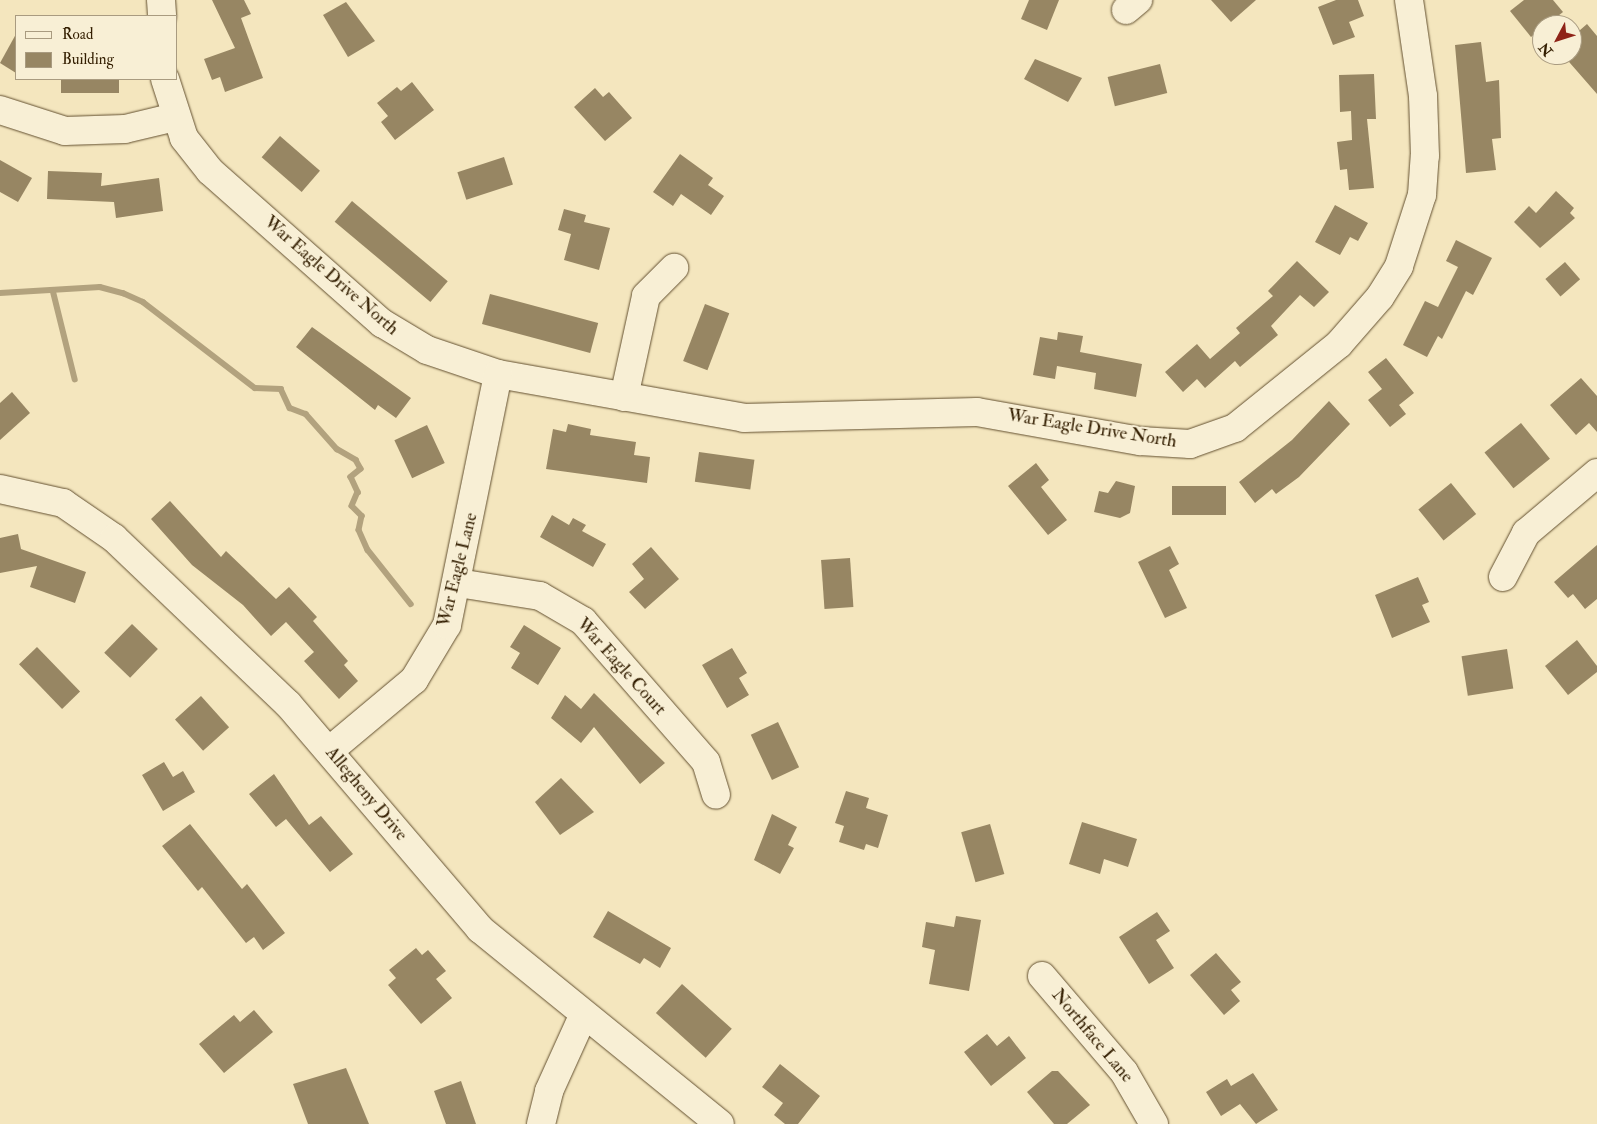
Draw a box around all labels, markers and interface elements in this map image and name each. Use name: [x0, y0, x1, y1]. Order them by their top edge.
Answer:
legend: [15, 15, 178, 80]
north arrow: [1532, 15, 1582, 65]
text: Road: [62, 25, 93, 44]
text: N: [1535, 39, 1556, 60]
text: Building: [62, 50, 114, 69]
street label: War Eagle Drive North: [259, 212, 403, 340]
street label: War Eagle Drive North: [1006, 405, 1178, 453]
street label: War Eagle Lane: [433, 511, 483, 629]
street label: War Eagle Court: [572, 614, 670, 720]
street label: Allegheny Drive: [320, 743, 412, 845]
street label: Northface Lane: [1047, 985, 1137, 1087]

